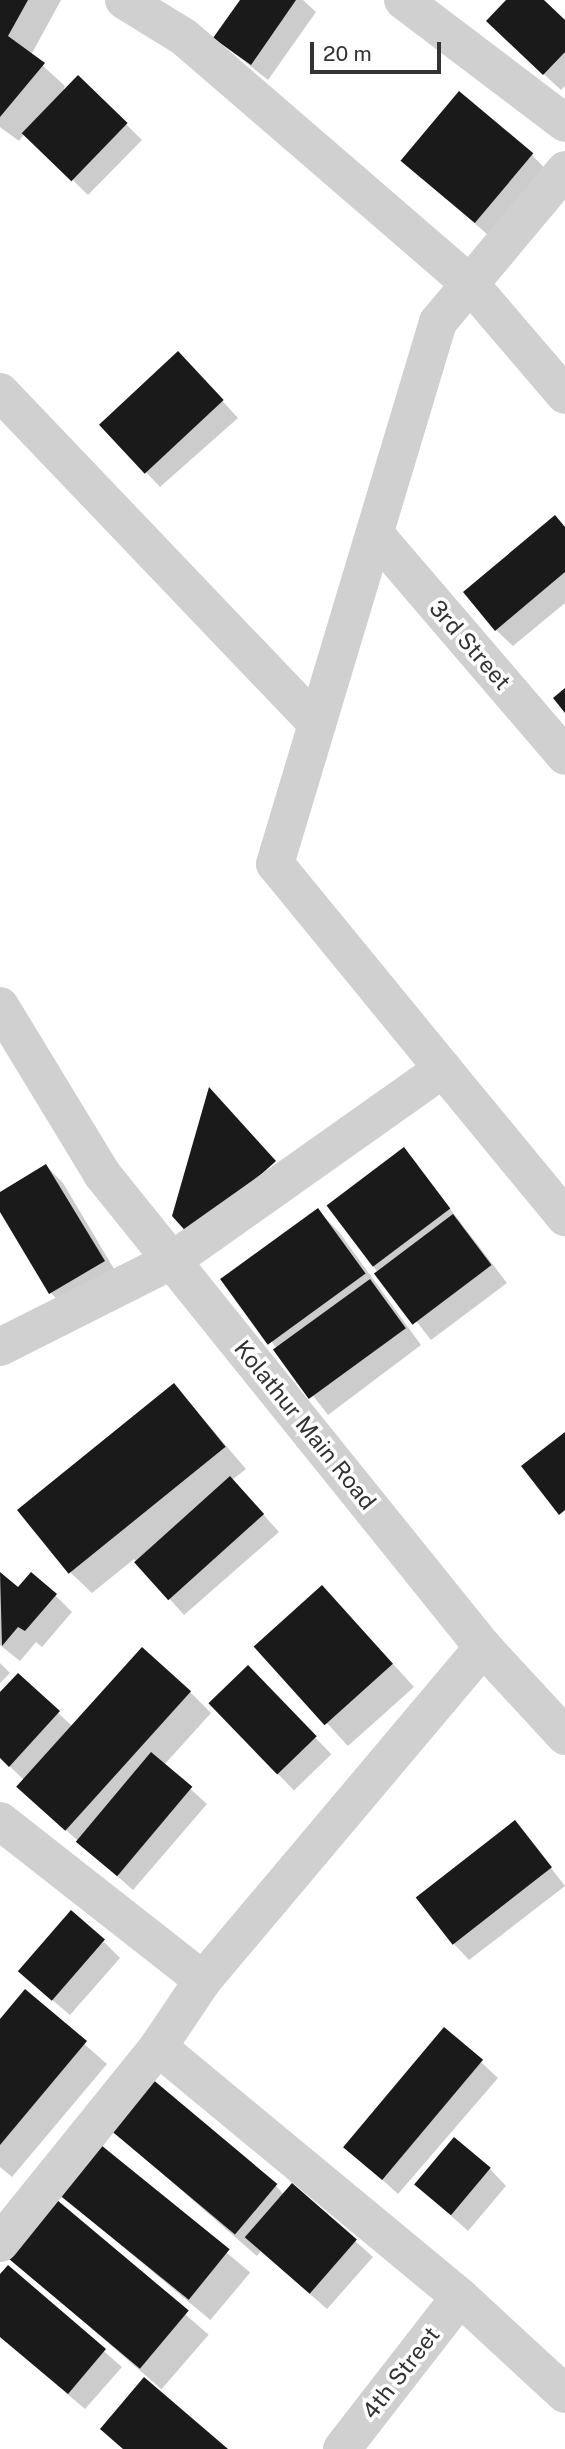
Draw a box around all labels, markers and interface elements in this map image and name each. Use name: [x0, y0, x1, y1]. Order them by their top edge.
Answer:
scale bar: [313, 28, 444, 72]
text: 20 m: [323, 41, 372, 66]
street label: 3rd Street: [424, 595, 516, 695]
street label: Kolathur Main Road: [228, 1335, 382, 1515]
street label: 4th Street: [356, 2321, 446, 2425]

